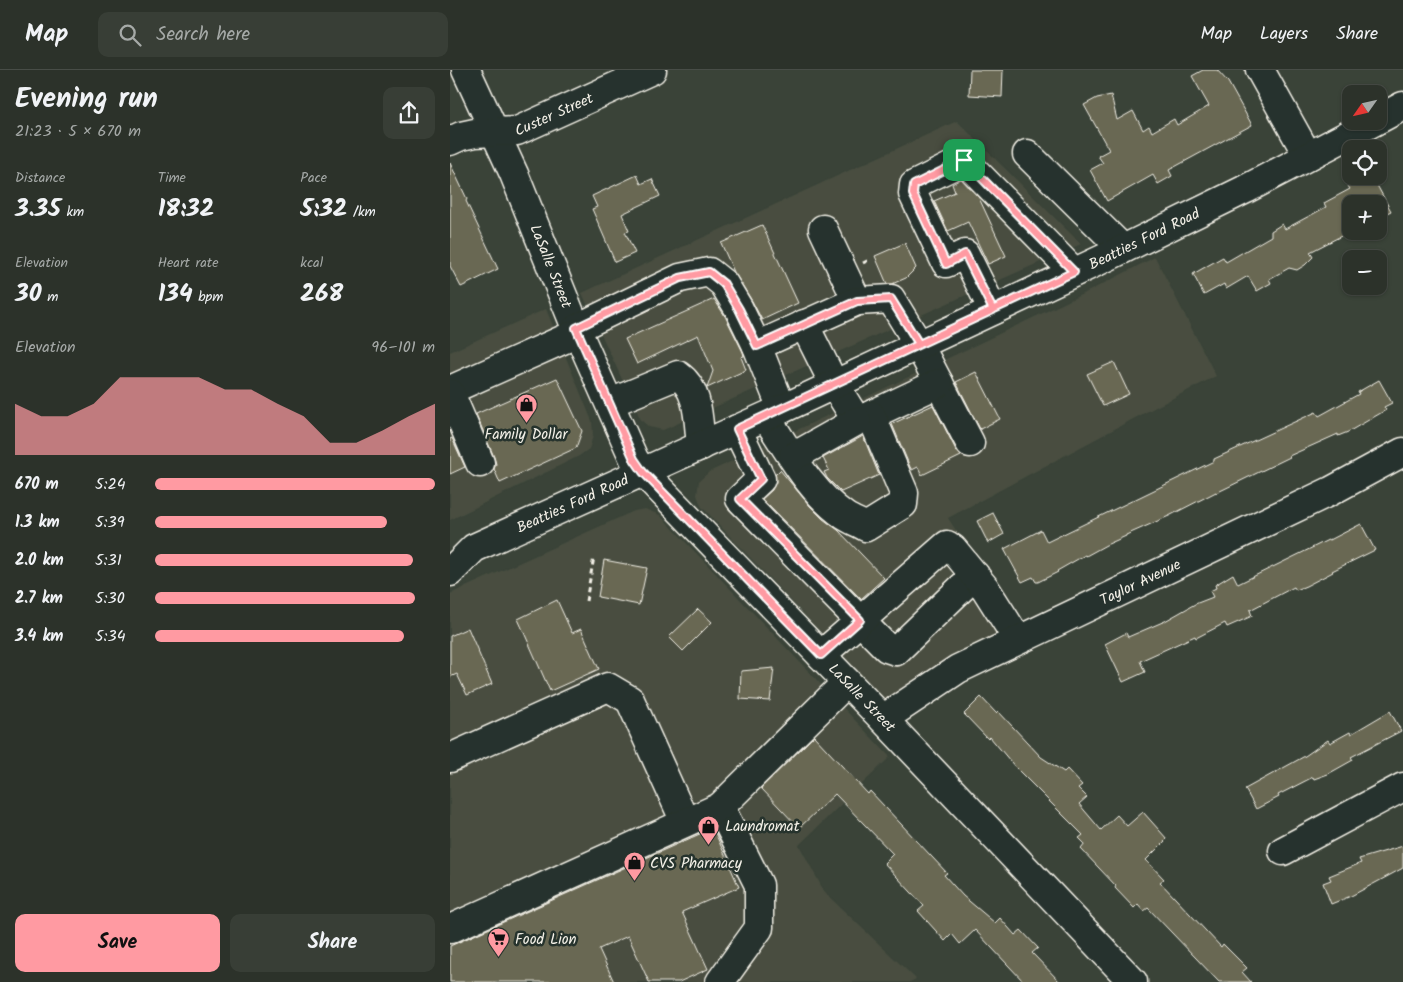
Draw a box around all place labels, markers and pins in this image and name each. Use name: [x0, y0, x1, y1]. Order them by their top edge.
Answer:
pin: [943, 139, 985, 181]
shop icon: Family Dollar: [514, 393, 538, 424]
place label: Family Dollar: [485, 423, 569, 447]
shop icon: Laundromat: [697, 814, 721, 845]
place label: Laundromat: [725, 815, 800, 839]
shop icon: CVS Pharmacy: [622, 851, 646, 882]
place label: CVS Pharmacy: [650, 852, 743, 876]
supermarket icon: Food Lion: [487, 927, 511, 958]
place label: Food Lion: [515, 928, 577, 952]

